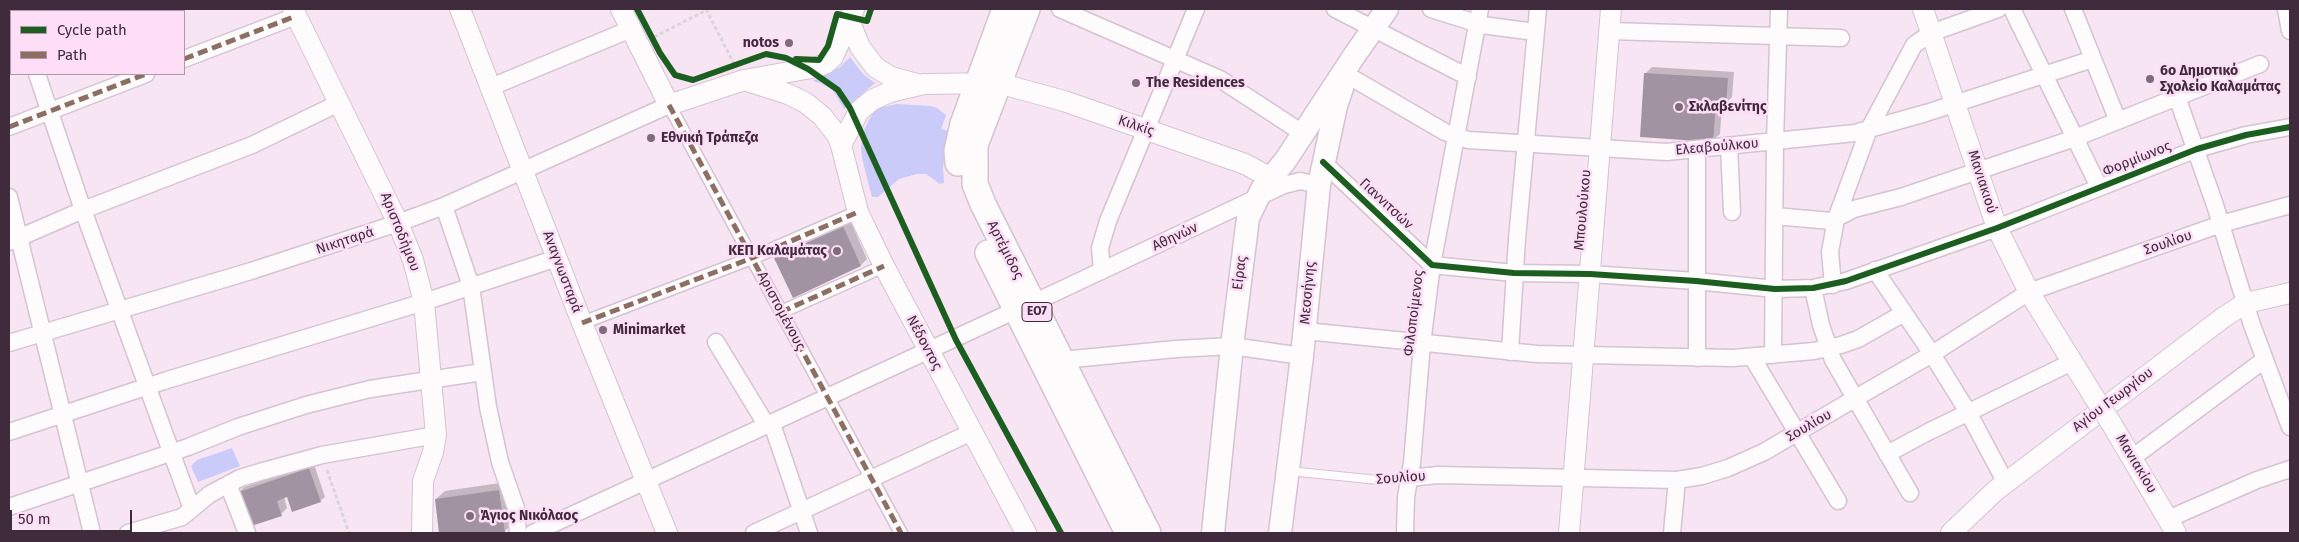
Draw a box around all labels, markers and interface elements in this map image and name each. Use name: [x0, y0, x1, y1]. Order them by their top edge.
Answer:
legend: [10, 10, 185, 75]
text: Cycle path: [57, 21, 127, 39]
place label: notos: [743, 35, 779, 51]
marker: notos: [783, 37, 795, 49]
text: Path: [57, 46, 87, 64]
place label: 6ο Δημοτικό Σχολείο Καλαμάτας: [2160, 63, 2281, 95]
marker: 6ο Δημοτικό Σχολείο Καλαμάτας: [2144, 73, 2156, 85]
place label: The Residences: [1146, 75, 1245, 91]
marker: The Residences: [1130, 77, 1142, 89]
place label: Σκλαβενίτης: [1689, 99, 1767, 115]
marker: Σκλαβενίτης: [1673, 101, 1685, 113]
street label: Κιλκίς: [1116, 112, 1156, 140]
place label: Εθνική Τράπεζα: [661, 130, 759, 146]
marker: Εθνική Τράπεζα: [645, 132, 657, 144]
street label: Ελεαβούλκου: [1675, 135, 1759, 159]
street label: Φορμίωνος: [2100, 138, 2174, 180]
street label: Μανιακιού: [1964, 148, 2000, 216]
street label: Μπουλούκου: [1571, 169, 1595, 251]
street label: Γιαννιτσών: [1356, 175, 1416, 233]
street label: Αριστοδήμου: [377, 190, 423, 274]
street label: Αρτέμιδος: [983, 218, 1027, 282]
street label: Αθηνών: [1149, 219, 1201, 255]
street label: Νικηταρά: [314, 224, 376, 258]
street label: Σουλίου: [2142, 227, 2194, 259]
street label: Αναγνωσταρά: [539, 229, 585, 315]
place label: ΚΕΠ Καλαμάτας: [728, 243, 827, 259]
marker: ΚΕΠ Καλαμάτας: [831, 245, 843, 257]
street label: Είρας: [1230, 255, 1250, 291]
street label: Μεσσήνης: [1297, 261, 1319, 325]
street label: Αριστομένους: [753, 269, 809, 353]
street label: Φιλοποίμενος: [1400, 269, 1428, 357]
road number: ΕΟ7: [1022, 302, 1052, 322]
street label: Νέδοντος: [903, 313, 945, 373]
place label: Minimarket: [613, 322, 686, 338]
marker: Minimarket: [597, 324, 609, 336]
street label: Αγίου Γεωργίου: [2069, 364, 2157, 436]
street label: Σουλίου: [1783, 406, 1835, 446]
street label: Μανιακίου: [2112, 432, 2160, 496]
street label: Σουλίου: [1376, 468, 1426, 488]
scale bar: [12, 500, 135, 532]
place label: Άγιος Νικόλαος: [480, 508, 578, 524]
text: 50 m: [18, 510, 51, 528]
marker: Άγιος Νικόλαος: [464, 510, 476, 522]

